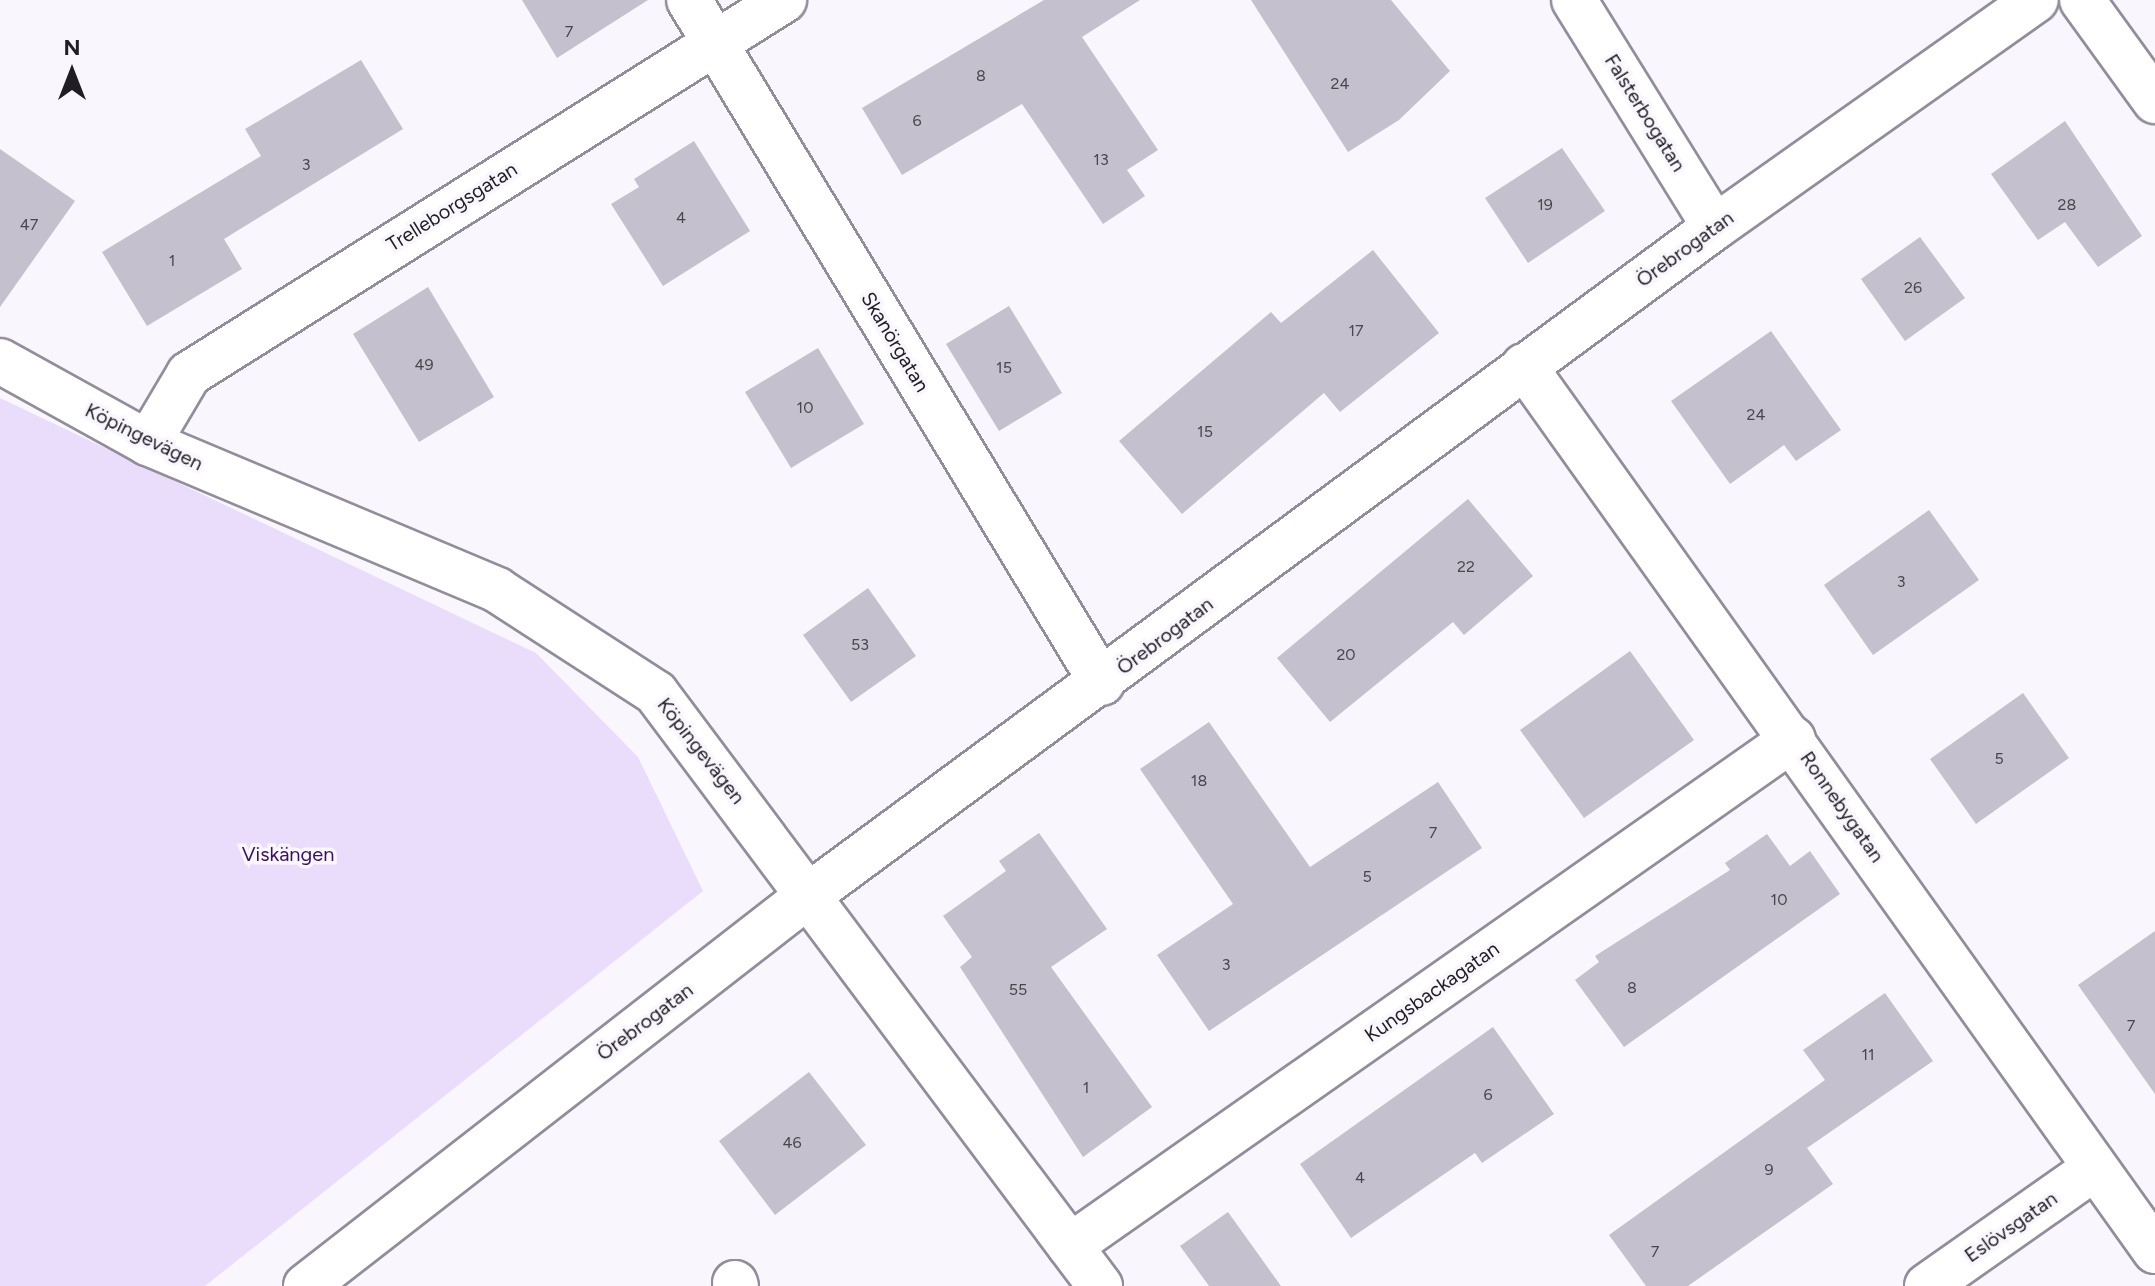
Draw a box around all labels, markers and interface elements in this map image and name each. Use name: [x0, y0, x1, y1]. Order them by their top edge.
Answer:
house number: 7: [565, 22, 573, 42]
north arrow: [32, 32, 112, 112]
text: N: [63, 34, 81, 61]
street label: Falsterbogatan: [1599, 50, 1691, 176]
house number: 8: [976, 66, 986, 86]
house number: 24: [1331, 74, 1349, 94]
house number: 6: [912, 111, 922, 131]
house number: 13: [1093, 150, 1109, 170]
house number: 3: [302, 155, 310, 175]
street label: Trelleborgsgatan: [382, 157, 522, 257]
house number: 19: [1537, 195, 1553, 215]
house number: 28: [2058, 195, 2076, 215]
street label: Örebrogatan: [1632, 206, 1738, 292]
house number: 4: [676, 208, 686, 228]
house number: 47: [20, 215, 38, 235]
house number: 1: [169, 251, 175, 271]
house number: 26: [1904, 278, 1922, 298]
street label: Skanörgatan: [856, 288, 934, 396]
house number: 17: [1348, 321, 1364, 341]
house number: 49: [415, 355, 433, 375]
house number: 15: [996, 358, 1012, 378]
street label: Köpingevägen: [81, 398, 207, 476]
house number: 10: [797, 398, 813, 418]
house number: 24: [1747, 405, 1765, 425]
house number: 15: [1197, 422, 1213, 442]
house number: 22: [1457, 557, 1475, 577]
house number: 3: [1897, 572, 1905, 592]
street label: Örebrogatan: [1112, 592, 1218, 680]
house number: 53: [851, 635, 869, 655]
house number: 20: [1336, 645, 1356, 665]
street label: Köpingevägen: [652, 693, 750, 809]
street label: Ronnebygatan: [1795, 747, 1889, 867]
house number: 5: [1994, 749, 2004, 769]
house number: 18: [1191, 771, 1207, 791]
house number: 7: [1429, 823, 1437, 843]
park label: Viskängen: [242, 842, 334, 866]
house number: 5: [1362, 867, 1372, 887]
house number: 10: [1771, 890, 1787, 910]
street label: Kungsbackagatan: [1360, 937, 1504, 1047]
house number: 3: [1222, 955, 1230, 975]
street label: Örebrogatan: [592, 978, 698, 1066]
house number: 8: [1627, 978, 1637, 998]
house number: 55: [1009, 980, 1027, 1000]
house number: 7: [2127, 1016, 2135, 1036]
house number: 11: [1861, 1045, 1875, 1065]
house number: 1: [1083, 1078, 1089, 1098]
house number: 6: [1483, 1085, 1493, 1105]
house number: 46: [783, 1133, 801, 1153]
house number: 9: [1764, 1160, 1774, 1180]
house number: 4: [1355, 1168, 1365, 1188]
street label: Eslövsgatan: [1960, 1186, 2062, 1268]
house number: 7: [1651, 1242, 1659, 1262]

